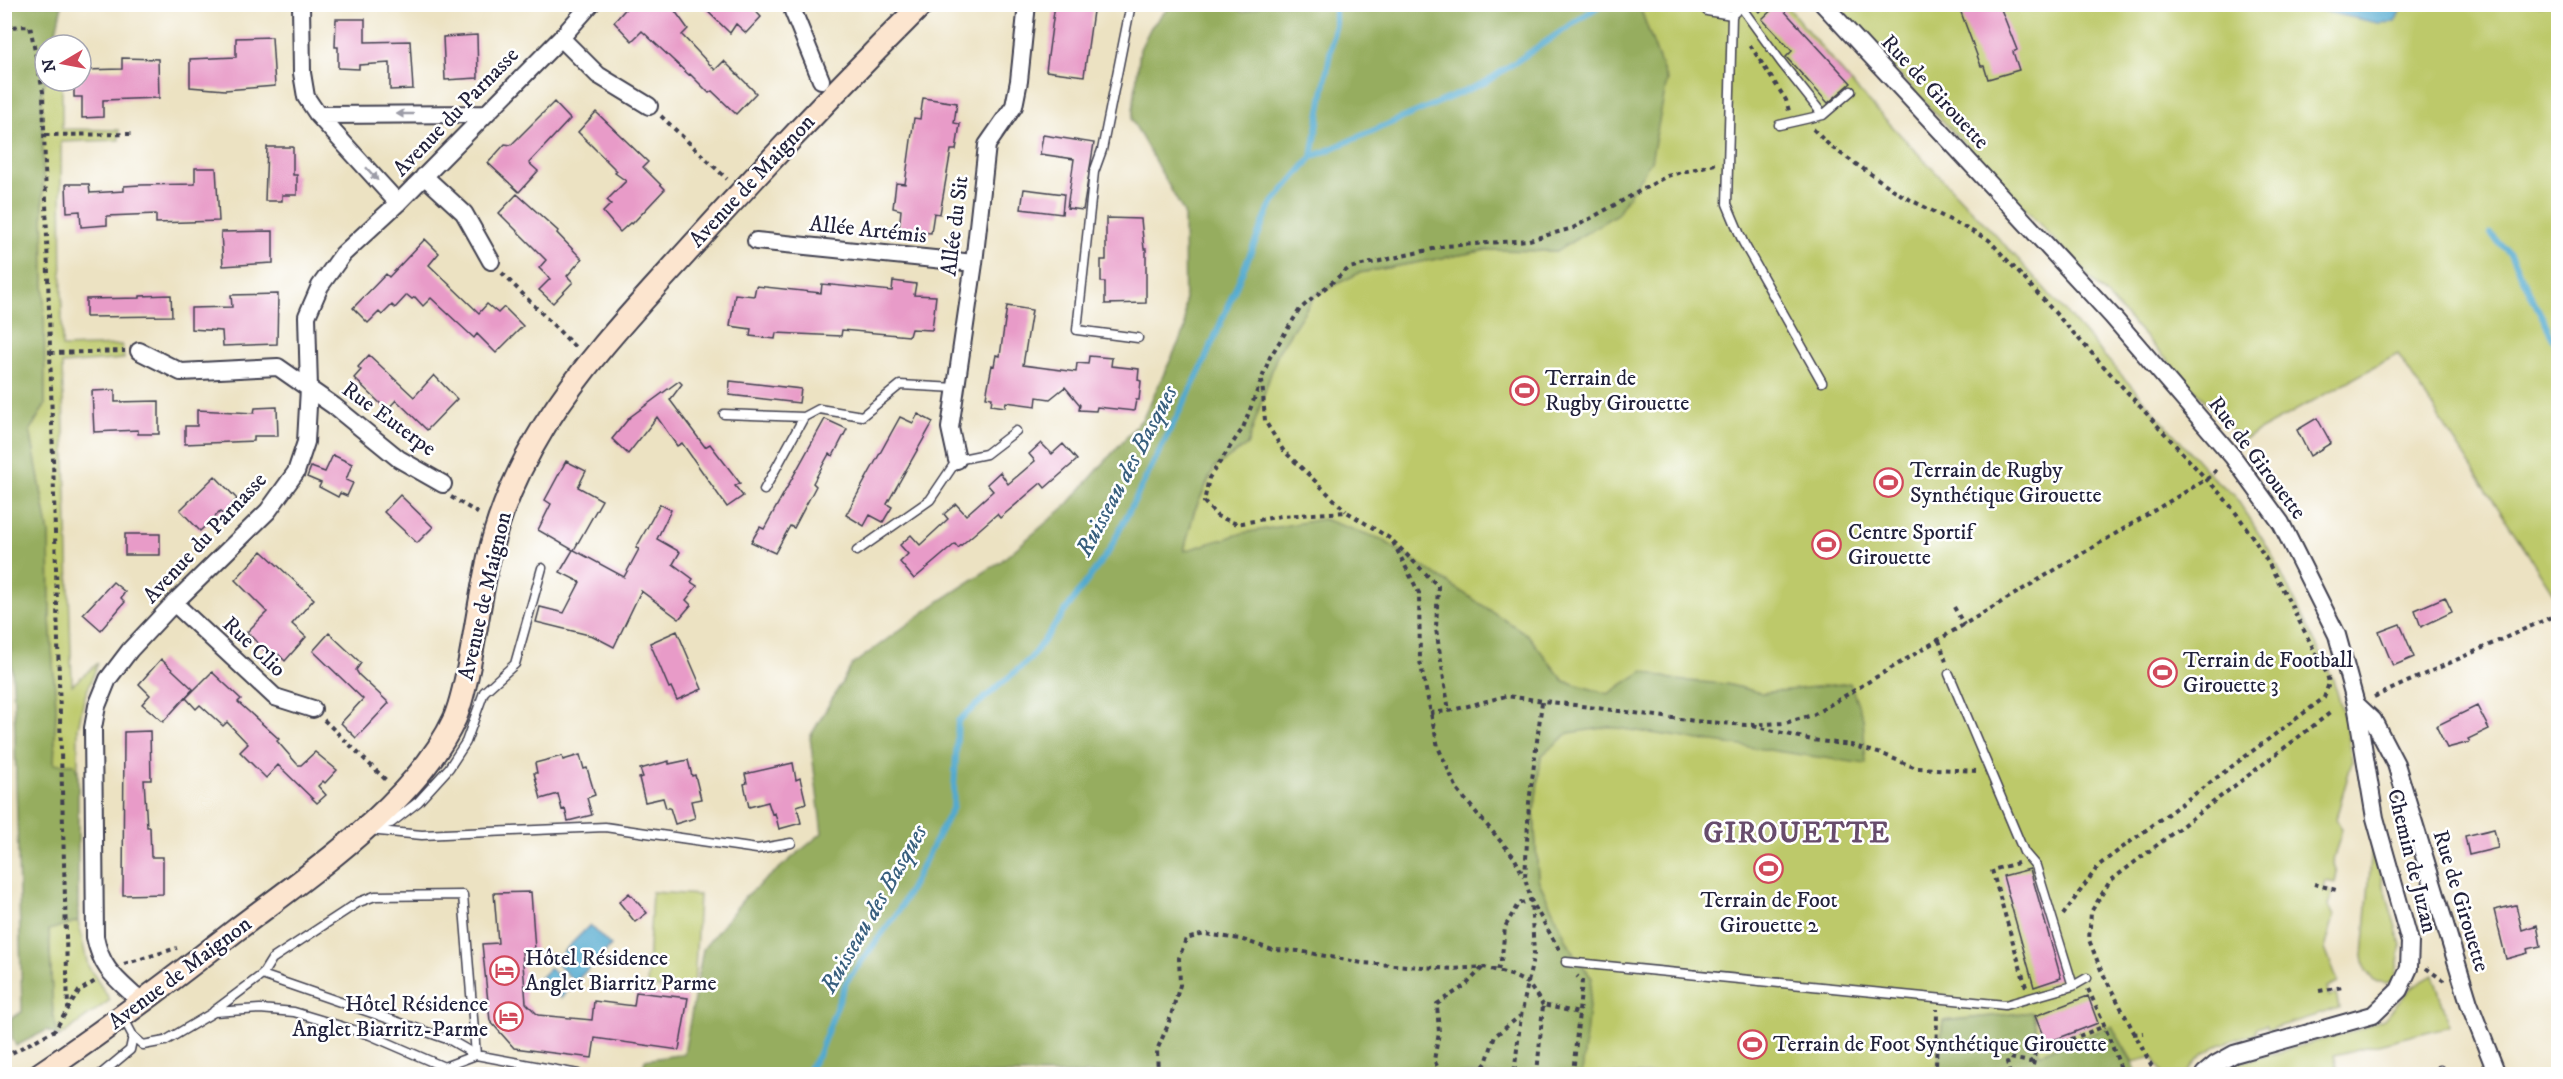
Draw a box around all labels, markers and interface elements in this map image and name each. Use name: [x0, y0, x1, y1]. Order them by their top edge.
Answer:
street label: Rue de Girouette: [1875, 29, 1995, 155]
north arrow: [33, 33, 93, 93]
street label: Avenue du Parnasse: [387, 42, 525, 182]
text: N: [38, 57, 60, 74]
street label: Avenue de Maignon: [683, 108, 821, 253]
one-way arrow: [395, 110, 414, 119]
one-way arrow: [365, 166, 378, 181]
street label: Allée du Sit: [935, 174, 975, 278]
street label: Allée Artémis: [808, 210, 928, 250]
place label: Terrain de Rugby Girouette: [1545, 365, 1689, 417]
sports icon: Terrain de Rugby Girouette: [1508, 375, 1540, 407]
street label: Rue Euterpe: [337, 376, 441, 462]
water label: Ruisseau des Basques: [1069, 380, 1185, 563]
street label: Rue de Girouette: [2202, 391, 2312, 525]
place label: Terrain de Rugby Synthétique Girouette: [1910, 457, 2102, 509]
street label: Avenue du Parnasse: [137, 467, 273, 609]
sports icon: Terrain de Rugby Synthétique Girouette: [1873, 467, 1905, 499]
street label: Avenue de Maignon: [452, 508, 518, 683]
place label: Centre Sportif Girouette: [1848, 519, 1977, 571]
sports icon: Centre Sportif Girouette: [1811, 529, 1843, 561]
street label: Rue Clio: [217, 611, 291, 683]
place label: Terrain de Football Girouette 3: [2183, 647, 2353, 699]
sports icon: Terrain de Football Girouette 3: [2146, 657, 2178, 689]
street label: Chemin de Juzan: [2381, 786, 2443, 936]
district label: GIROUETTE: [1704, 816, 1890, 851]
water label: Ruisseau des Basques: [813, 819, 935, 999]
street label: Rue de Girouette: [2427, 827, 2495, 975]
sports icon: Terrain de Foot Girouette 2: [1753, 852, 1785, 884]
place label: Terrain de Foot Girouette 2: [1700, 887, 1838, 939]
street label: Avenue de Maignon: [103, 910, 257, 1036]
place label: Hôtel Résidence Anglet Biarritz Parme: [525, 945, 717, 997]
hotel icon: Hôtel Résidence Anglet Biarritz Parme: [488, 955, 520, 987]
place label: Hôtel Résidence Anglet Biarritz-Parme: [292, 991, 488, 1043]
hotel icon: Hôtel Résidence Anglet Biarritz-Parme: [493, 1001, 525, 1033]
sports icon: Terrain de Foot Synthétique Girouette: [1736, 1028, 1768, 1060]
place label: Terrain de Foot Synthétique Girouette: [1773, 1031, 2107, 1058]

